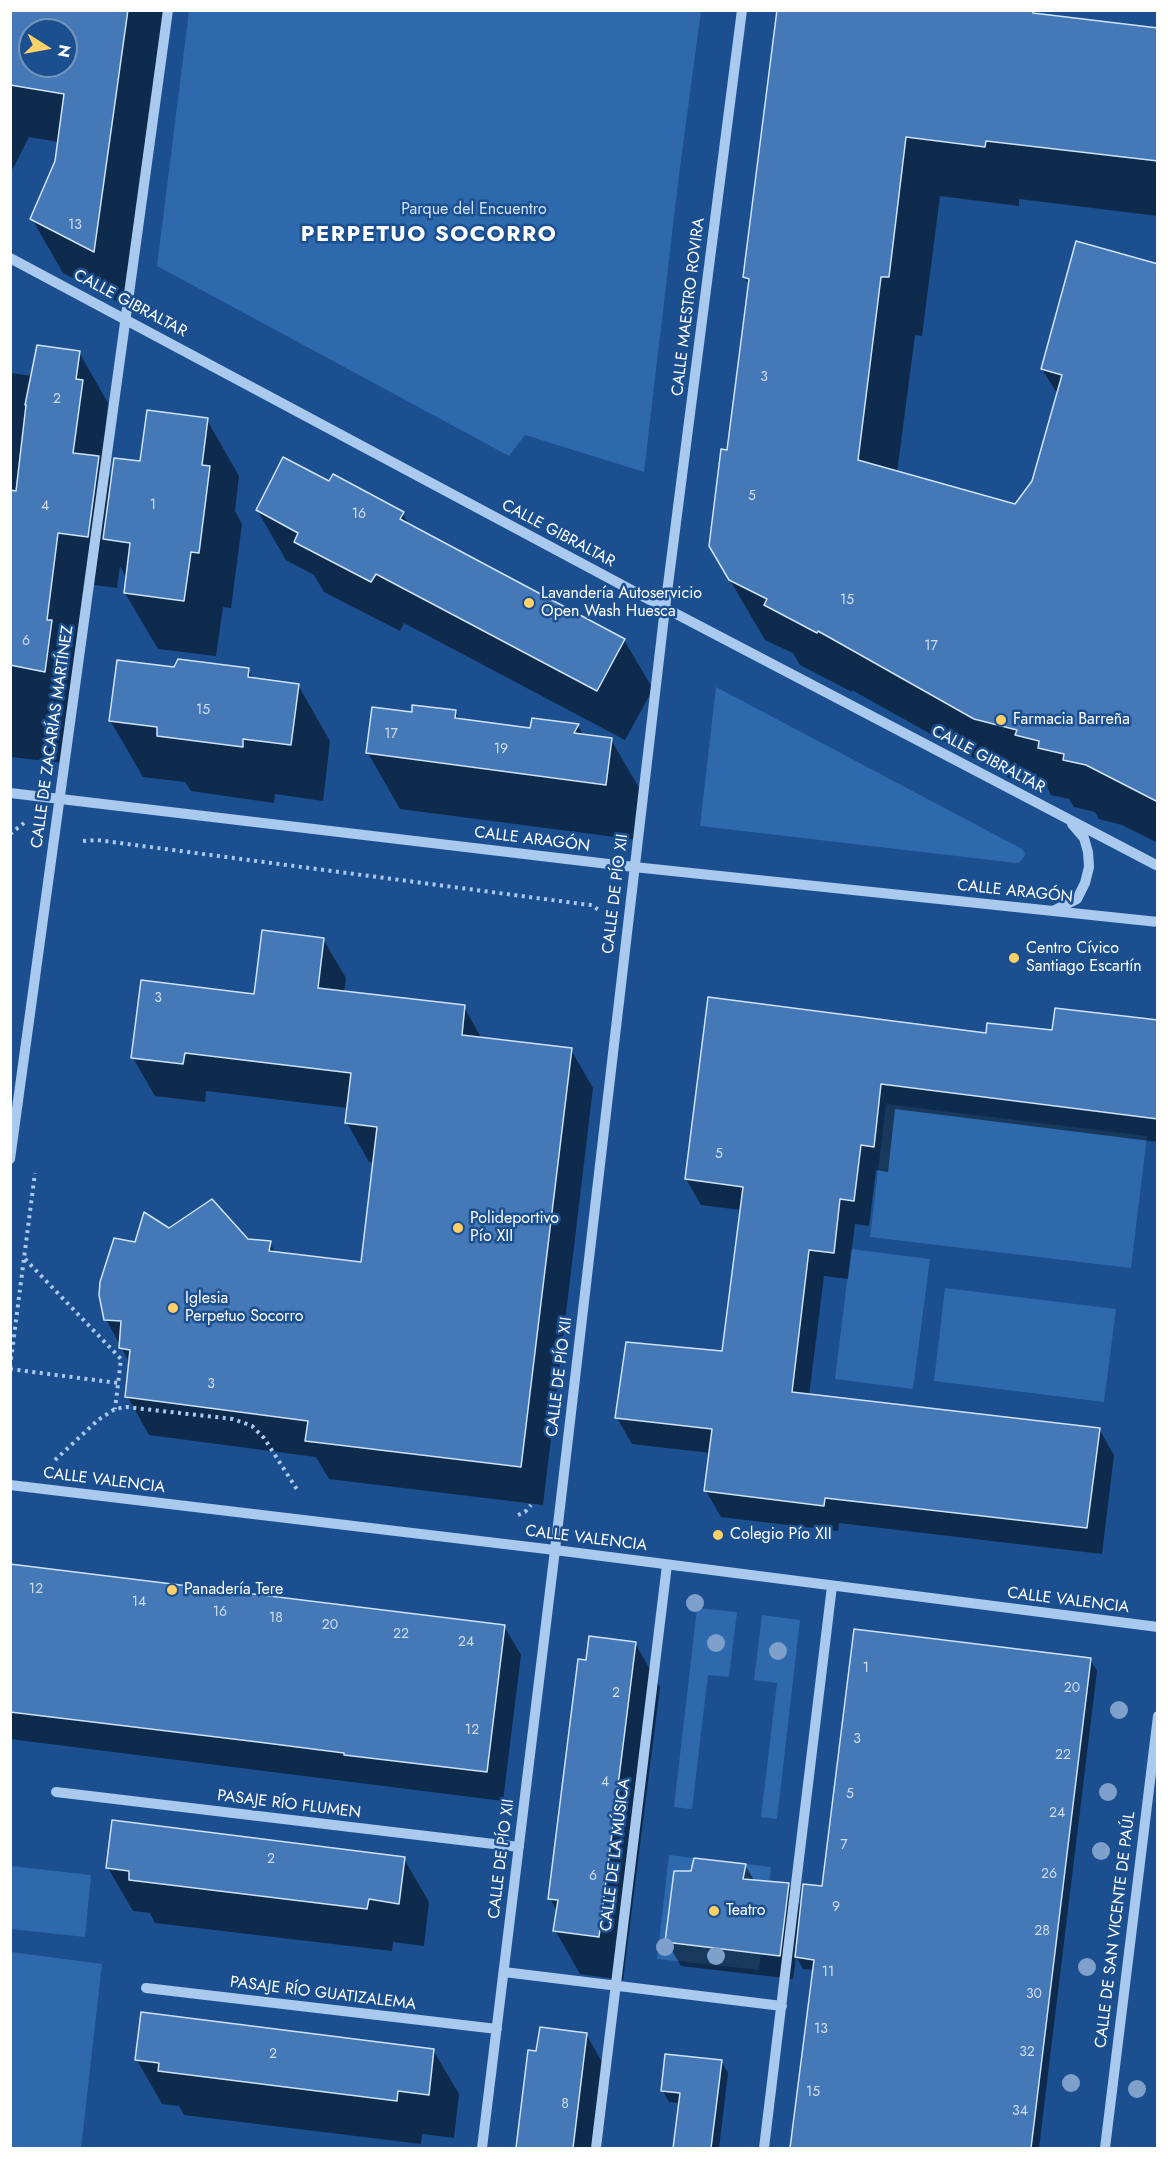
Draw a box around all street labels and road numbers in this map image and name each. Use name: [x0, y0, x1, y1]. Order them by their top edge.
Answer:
street label: CALLE MAESTRO ROVIRA: [669, 217, 709, 397]
street label: CALLE GIBRALTAR: [70, 266, 190, 342]
street label: CALLE GIBRALTAR: [498, 496, 618, 572]
street label: CALLE DE ZACARÍAS MARTÍNEZ: [28, 624, 78, 850]
street label: CALLE GIBRALTAR: [928, 722, 1048, 798]
street label: CALLE ARAGÓN: [473, 823, 591, 857]
street label: CALLE DE PÍO XII: [599, 833, 633, 955]
street label: CALLE ARAGÓN: [956, 876, 1074, 908]
street label: CALLE DE PÍO XII: [543, 1316, 577, 1438]
street label: CALLE VALENCIA: [42, 1464, 166, 1498]
street label: CALLE VALENCIA: [524, 1522, 648, 1556]
street label: CALLE VALENCIA: [1006, 1584, 1130, 1618]
street label: CALLE DE LA MÚSICA: [597, 1778, 635, 1932]
street label: PASAJE RÍO FLUMEN: [216, 1787, 362, 1823]
street label: CALLE DE PÍO XII: [485, 1798, 519, 1920]
street label: CALLE DE SAN VICENTE DE PAÚL: [1092, 1811, 1140, 2049]
street label: PASAJE RÍO GUATIZALEMA: [229, 1973, 417, 2015]

